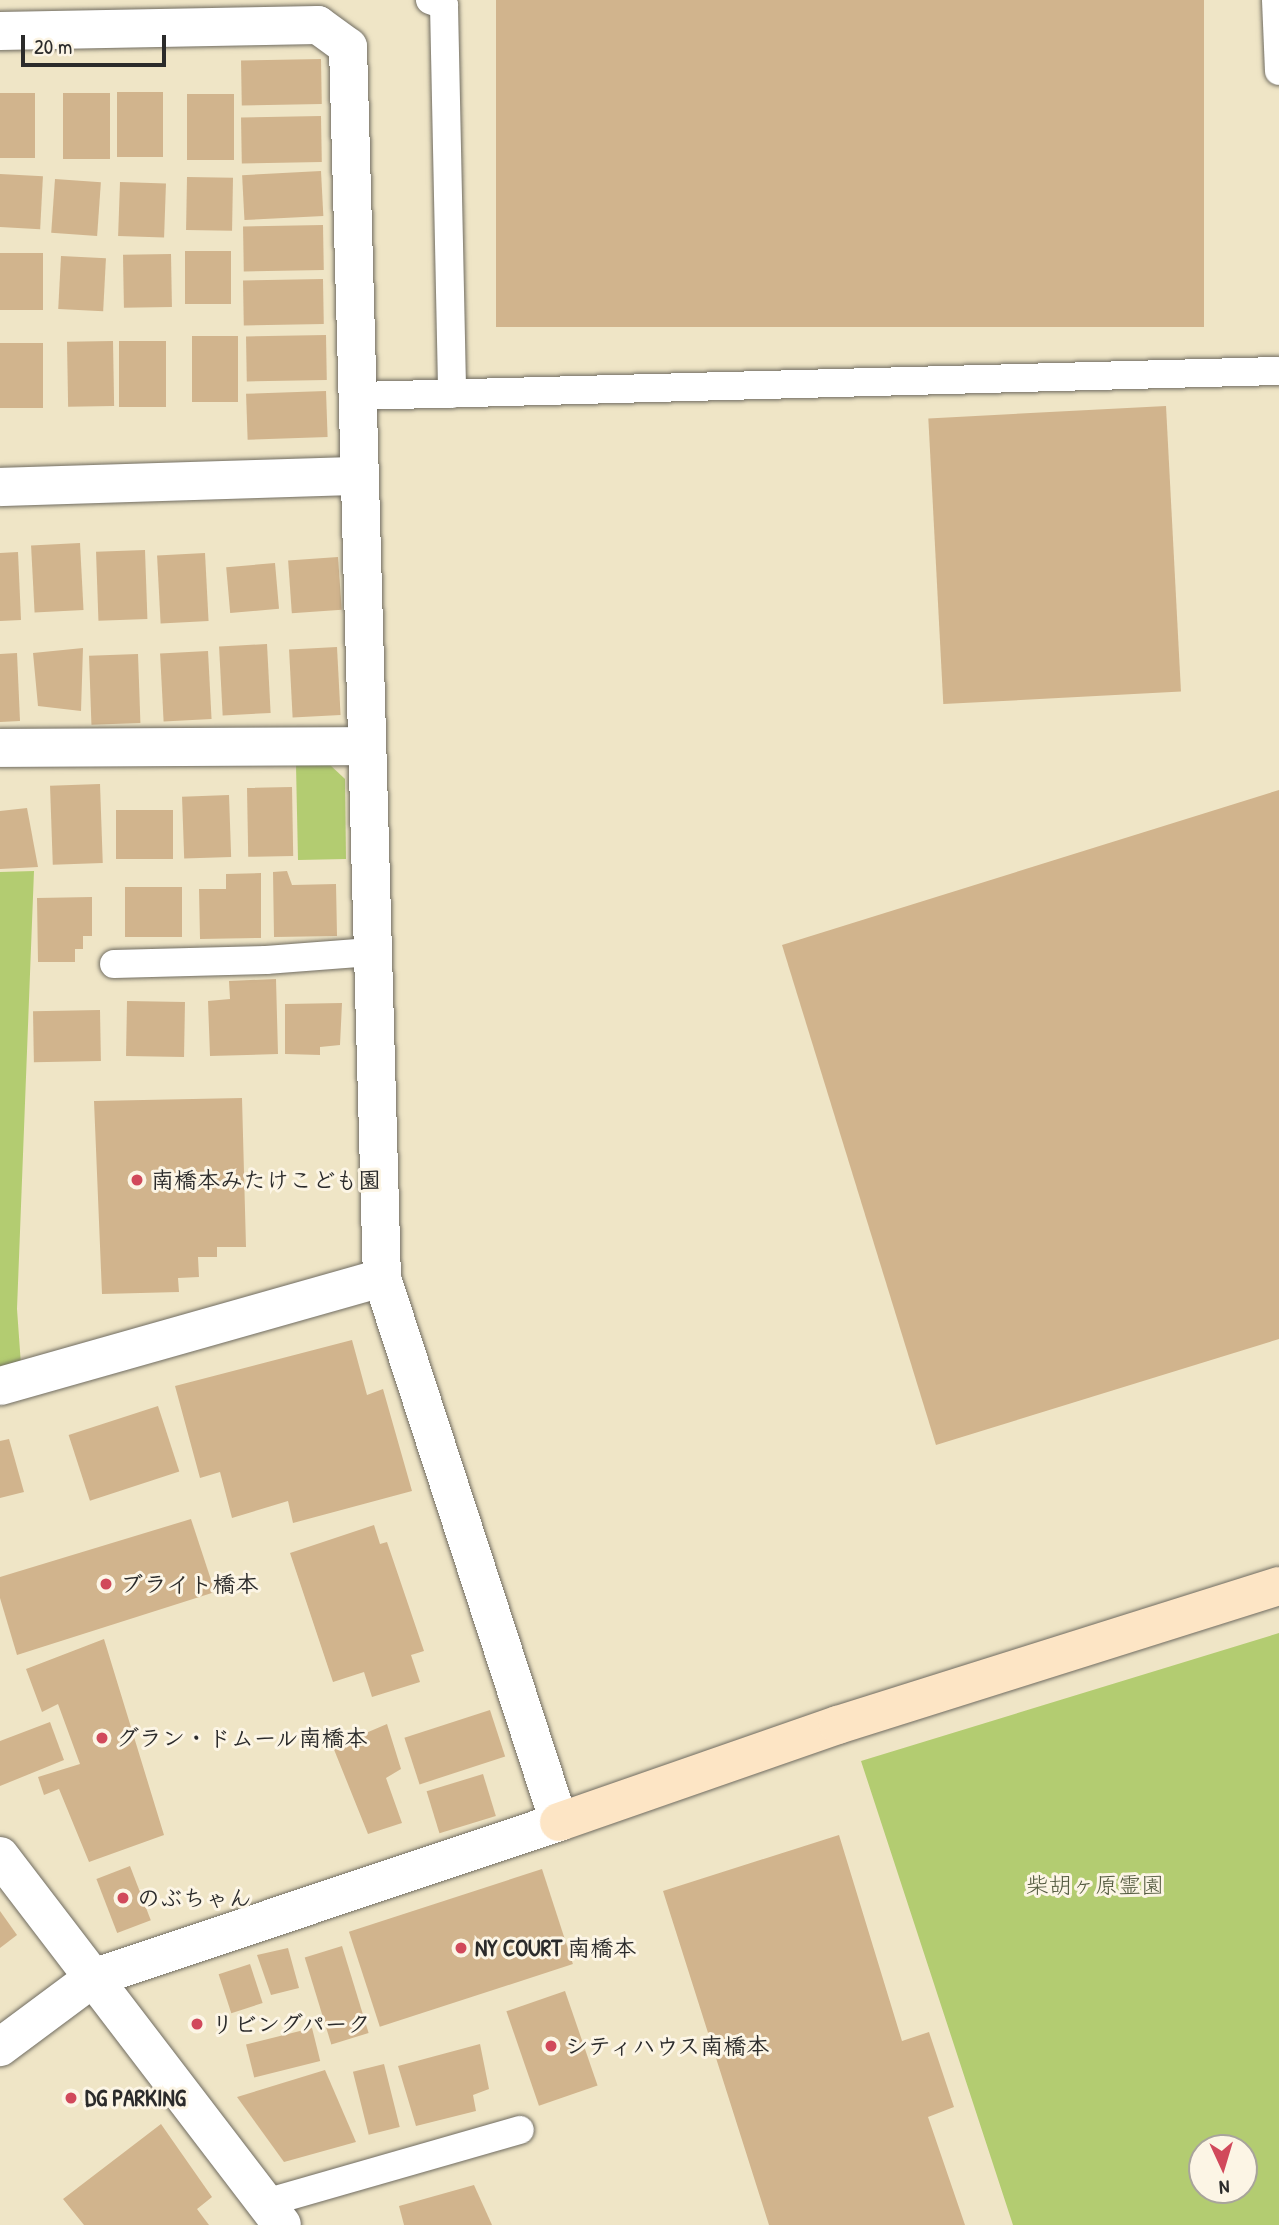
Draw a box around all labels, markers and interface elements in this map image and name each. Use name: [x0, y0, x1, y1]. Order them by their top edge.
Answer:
scale bar: [24, 21, 170, 65]
text: 20 m: [34, 32, 72, 61]
place label: 南橋本みたけこども園: [151, 1166, 381, 1194]
marker: 南橋本みたけこども園: [129, 1172, 145, 1188]
place label: ブライト橋本: [120, 1570, 258, 1598]
marker: ブライト橋本: [98, 1576, 114, 1592]
place label: グラン・ドムール南橋本: [116, 1724, 369, 1752]
marker: グラン・ドムール南橋本: [94, 1730, 110, 1746]
park label: 柴胡ヶ原霊園: [1026, 1871, 1164, 1899]
place label: のぶちゃん: [137, 1884, 252, 1912]
marker: のぶちゃん: [115, 1890, 131, 1906]
place label: NY COURT 南橋本: [475, 1934, 636, 1962]
marker: NY COURT 南橋本: [453, 1940, 469, 1956]
place label: リビングパーク: [211, 2010, 372, 2038]
marker: リビングパーク: [189, 2016, 205, 2032]
place label: シティハウス南橋本: [565, 2032, 772, 2060]
marker: シティハウス南橋本: [543, 2038, 559, 2054]
place label: DG PARKING: [85, 2084, 186, 2112]
marker: DG PARKING: [63, 2090, 79, 2106]
north arrow: [1188, 2134, 1258, 2204]
text: N: [1218, 2175, 1230, 2201]

